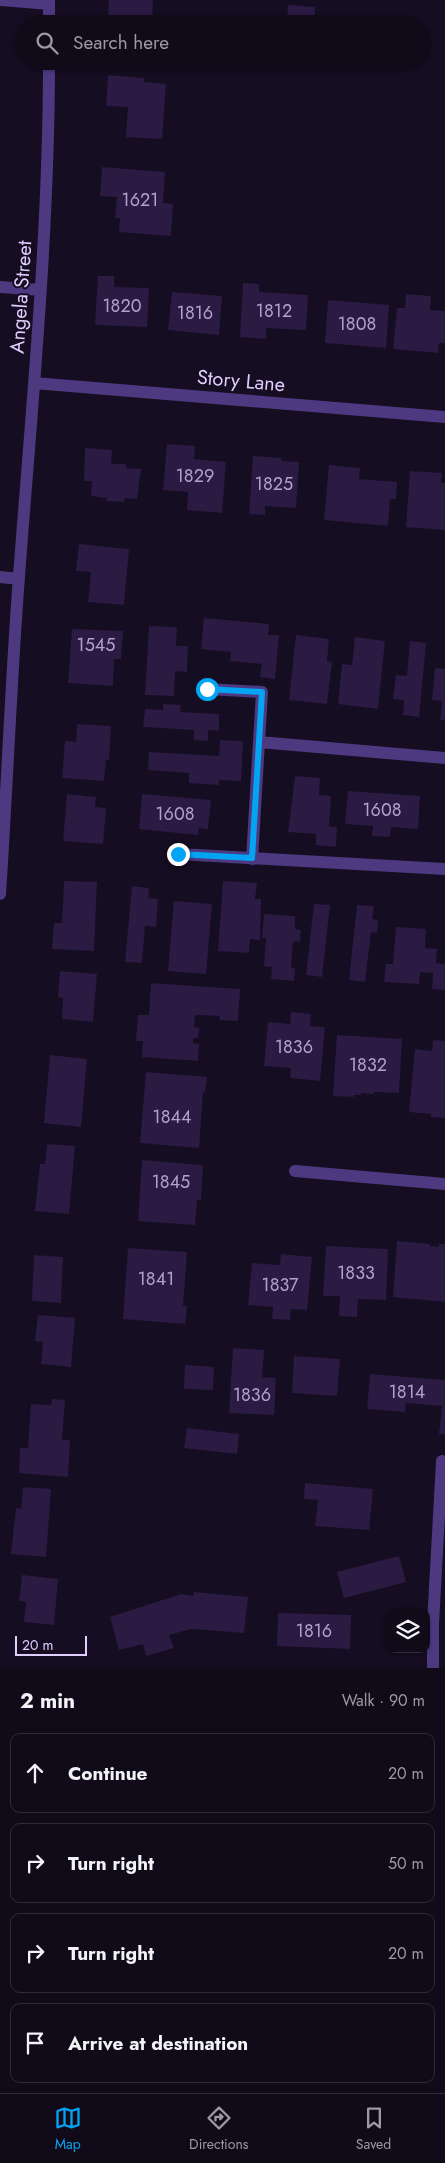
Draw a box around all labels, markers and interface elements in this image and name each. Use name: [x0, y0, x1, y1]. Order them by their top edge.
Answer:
search box: [15, 15, 430, 70]
icon: search: [33, 29, 61, 57]
text: Search here: [73, 29, 169, 56]
house number: 1621: [122, 187, 158, 213]
street label: Angela Street: [3, 239, 39, 355]
house number: 1820: [103, 293, 142, 319]
house number: 1812: [256, 298, 292, 324]
house number: 1816: [177, 300, 213, 326]
house number: 1808: [338, 311, 376, 337]
street label: Story Lane: [196, 363, 286, 399]
house number: 1829: [176, 463, 214, 489]
house number: 1825: [255, 471, 293, 497]
house number: 1545: [77, 632, 115, 658]
route start: [196, 678, 219, 701]
house number: 1608: [362, 797, 402, 823]
house number: 1608: [155, 801, 195, 827]
route end: [167, 843, 190, 866]
house number: 1836: [275, 1034, 313, 1060]
house number: 1832: [349, 1052, 387, 1078]
house number: 1844: [153, 1104, 191, 1130]
house number: 1845: [152, 1169, 190, 1195]
house number: 1833: [337, 1260, 375, 1286]
house number: 1841: [138, 1266, 174, 1292]
house number: 1837: [262, 1272, 299, 1298]
house number: 1814: [389, 1379, 425, 1405]
house number: 1836: [233, 1382, 271, 1408]
map controls: [385, 1608, 430, 1653]
button: layers: [385, 1608, 430, 1653]
house number: 1816: [296, 1618, 332, 1644]
scale bar: [15, 1633, 88, 1656]
text: 20 m: [22, 1635, 54, 1655]
text: 2 min: [20, 1686, 75, 1716]
text: Walk · 90 m: [342, 1689, 425, 1712]
icon: ahead: [21, 1759, 49, 1787]
text: Continue: [68, 1760, 147, 1787]
text: 20 m: [388, 1762, 424, 1785]
icon: right: [21, 1849, 49, 1877]
text: Turn right: [68, 1850, 154, 1877]
text: 50 m: [388, 1852, 424, 1875]
icon: right: [21, 1939, 49, 1967]
text: Turn right: [68, 1940, 154, 1967]
text: 20 m: [388, 1942, 424, 1965]
icon: arrive: [21, 2029, 49, 2057]
text: Arrive at destination: [68, 2030, 248, 2057]
tab: Map: [54, 2104, 82, 2154]
tab: Directions: [189, 2104, 248, 2154]
tab: Saved: [356, 2104, 391, 2154]

